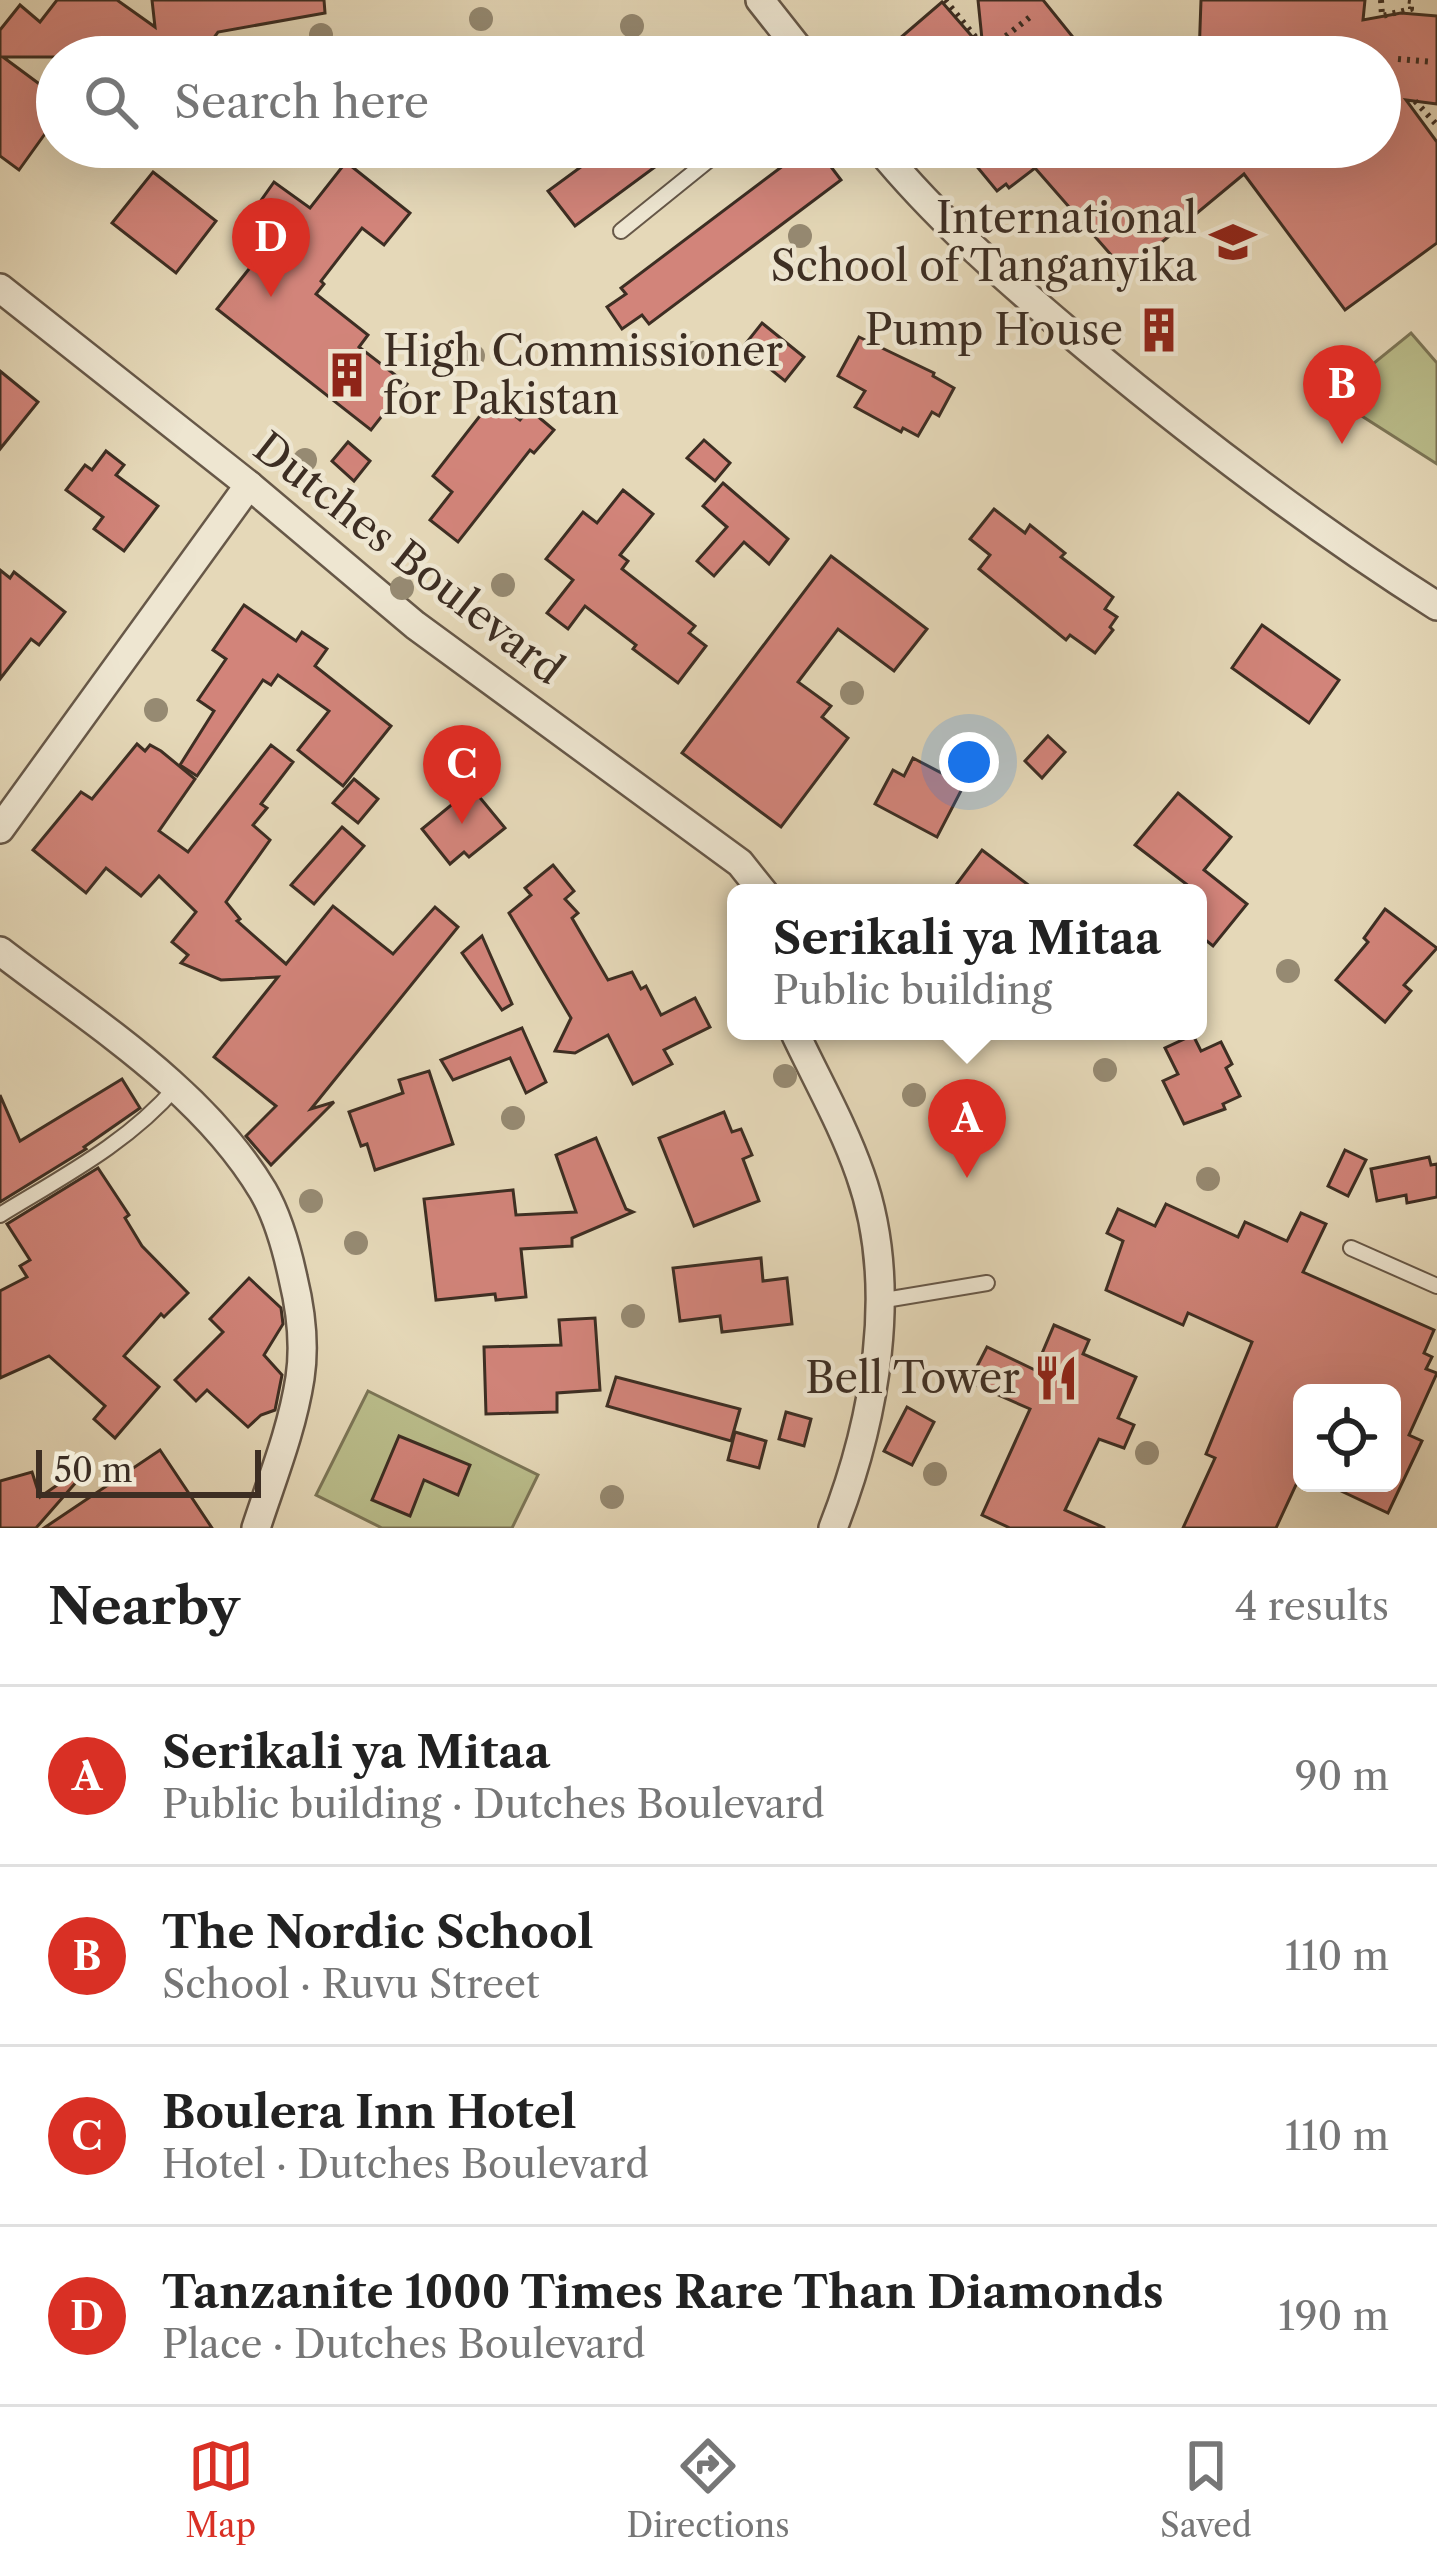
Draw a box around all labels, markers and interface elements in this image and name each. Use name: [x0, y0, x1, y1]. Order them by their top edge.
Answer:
search box: [36, 36, 1401, 168]
icon: search: [78, 69, 144, 135]
text: Search here: [174, 74, 429, 130]
place label: International School of Tanganyika: [771, 192, 1198, 292]
pin: D: [232, 198, 310, 297]
school or university icon: International School of Tanganyika: [1208, 217, 1258, 267]
place label: Pump House: [865, 304, 1123, 356]
building icon: Pump House: [1134, 305, 1184, 355]
place label: High Commissioner for Pakistan: [383, 325, 783, 425]
pin: B: [1303, 345, 1381, 444]
building icon: High Commissioner for Pakistan: [322, 350, 372, 400]
street label: Dutches Boulevard: [244, 421, 574, 695]
pin: C: [423, 725, 501, 824]
your location: [939, 732, 999, 792]
popup: [727, 884, 1207, 1040]
text: Serikali ya Mitaa: [773, 910, 1161, 966]
text: Public building: [773, 966, 1052, 1014]
pin: A: [928, 1079, 1006, 1178]
place label: Bell Tower: [805, 1352, 1020, 1404]
restaurant icon: Bell Tower: [1031, 1353, 1081, 1403]
map controls: [1293, 1384, 1401, 1492]
button: locate: [1293, 1384, 1401, 1492]
scale bar: [36, 1444, 261, 1497]
text: 50 m: [54, 1450, 132, 1491]
text: Nearby: [48, 1575, 240, 1637]
text: 4 results: [1235, 1582, 1389, 1630]
text: Serikali ya Mitaa: [162, 1724, 550, 1780]
text: A: [72, 1752, 102, 1800]
text: 90 m: [1295, 1752, 1389, 1800]
text: Public building · Dutches Boulevard: [162, 1780, 825, 1828]
text: The Nordic School: [162, 1904, 593, 1960]
text: B: [73, 1932, 102, 1980]
text: 110 m: [1285, 1932, 1389, 1980]
text: School · Ruvu Street: [162, 1960, 540, 2008]
text: Boulera Inn Hotel: [162, 2084, 576, 2140]
text: C: [71, 2112, 103, 2160]
text: 110 m: [1285, 2112, 1389, 2160]
text: Hotel · Dutches Boulevard: [162, 2140, 649, 2188]
text: Tanzanite 1000 Times Rare Than Diamonds: [162, 2264, 1164, 2320]
text: D: [70, 2292, 104, 2340]
text: 190 m: [1278, 2292, 1389, 2340]
text: Place · Dutches Boulevard: [162, 2320, 646, 2368]
tab: Map: [185, 2433, 256, 2546]
tab: Directions: [627, 2433, 790, 2546]
tab: Saved: [1160, 2433, 1252, 2546]

